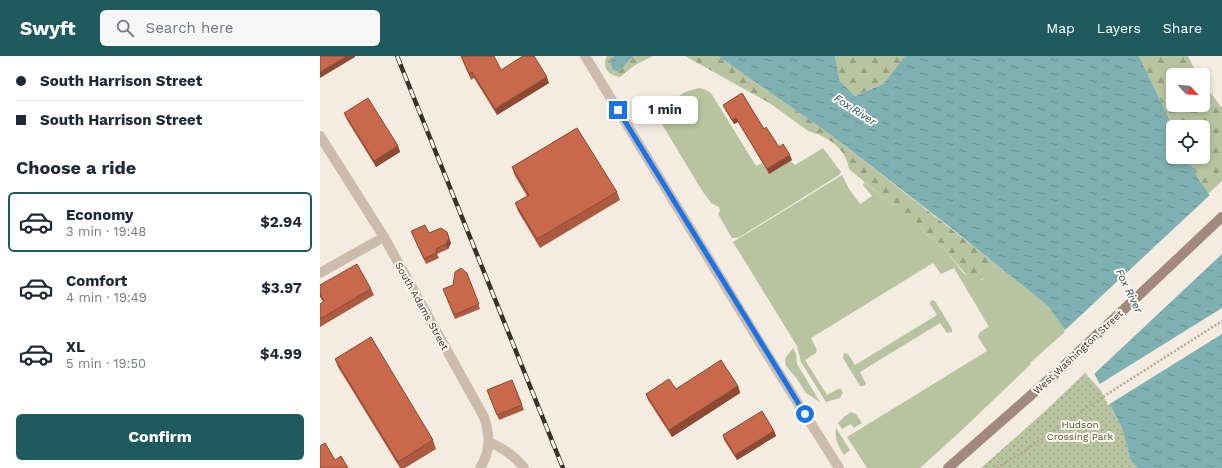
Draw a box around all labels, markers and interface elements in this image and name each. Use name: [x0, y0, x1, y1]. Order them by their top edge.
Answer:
search box: [100, 10, 380, 46]
text: Swyft: [20, 17, 76, 40]
icon: search: [114, 17, 136, 39]
text: Search here: [146, 19, 234, 37]
text: Map: [1046, 20, 1075, 36]
text: Layers: [1097, 20, 1141, 36]
text: Share: [1163, 20, 1202, 36]
north arrow: [1166, 68, 1210, 112]
map controls: [1166, 68, 1210, 164]
text: South Harrison Street: [40, 72, 202, 90]
water label: Fox River: [832, 92, 879, 129]
callout: 1 min: [632, 96, 698, 124]
route end: [609, 101, 627, 119]
text: 1 min: [648, 102, 682, 117]
text: South Harrison Street: [40, 111, 202, 129]
button: locate: [1166, 120, 1210, 164]
text: Choose a ride: [16, 157, 136, 178]
icon: car: [18, 204, 54, 240]
text: Economy: [66, 206, 133, 224]
text: $2.94: [260, 213, 302, 231]
text: 3 min · 19:48: [66, 224, 146, 239]
street label: South Adams Street: [393, 260, 451, 353]
water label: Fox River: [1113, 267, 1146, 316]
icon: car: [18, 270, 54, 306]
text: Comfort: [66, 272, 127, 290]
text: $3.97: [261, 279, 302, 297]
text: 4 min · 19:49: [66, 290, 147, 305]
street label: West Washington Street: [1031, 307, 1126, 396]
icon: car: [18, 336, 54, 372]
text: XL: [66, 338, 85, 356]
text: $4.99: [260, 345, 302, 363]
text: 5 min · 19:50: [66, 356, 146, 371]
route start: [796, 405, 814, 423]
button: Confirm: [16, 414, 304, 460]
park label: Hudson Crossing Park: [1047, 419, 1114, 442]

